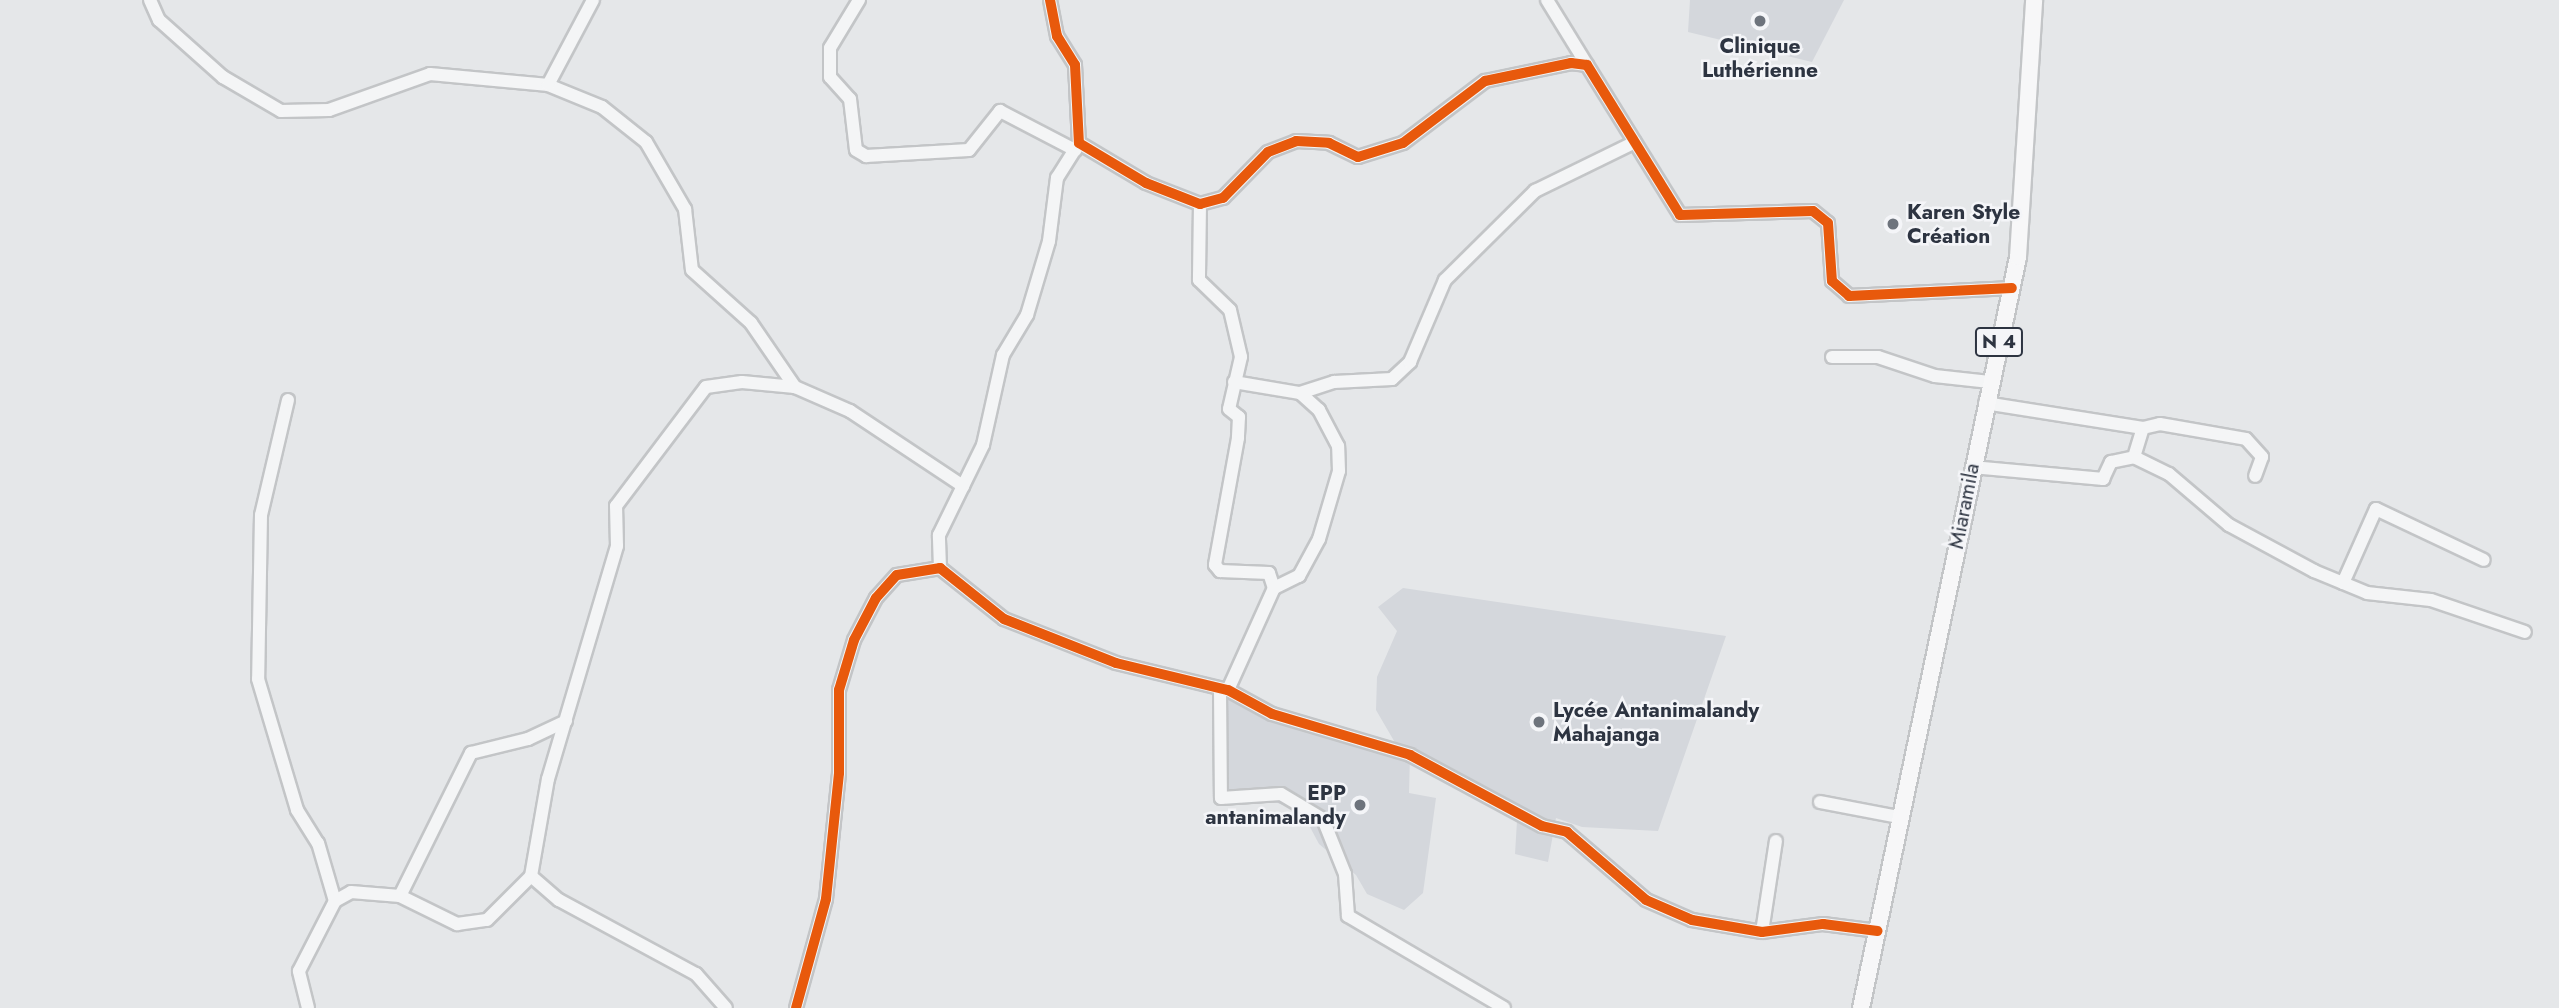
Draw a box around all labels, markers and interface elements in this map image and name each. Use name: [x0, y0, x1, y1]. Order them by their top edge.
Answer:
marker: Clinique Luthérienne: [1750, 11, 1770, 31]
place label: Clinique Luthérienne: [1702, 33, 1818, 83]
place label: Karen Style Création: [1907, 199, 2020, 249]
marker: Karen Style Création: [1885, 216, 1901, 232]
road number: N 4: [1974, 326, 2024, 358]
street label: Miaramila: [1943, 461, 1985, 551]
place label: Lycée Antanimalandy Mahajanga: [1553, 697, 1759, 747]
marker: Lycée Antanimalandy Mahajanga: [1531, 714, 1547, 730]
place label: EPP antanimalandy: [1205, 780, 1346, 830]
marker: EPP antanimalandy: [1352, 797, 1368, 813]

